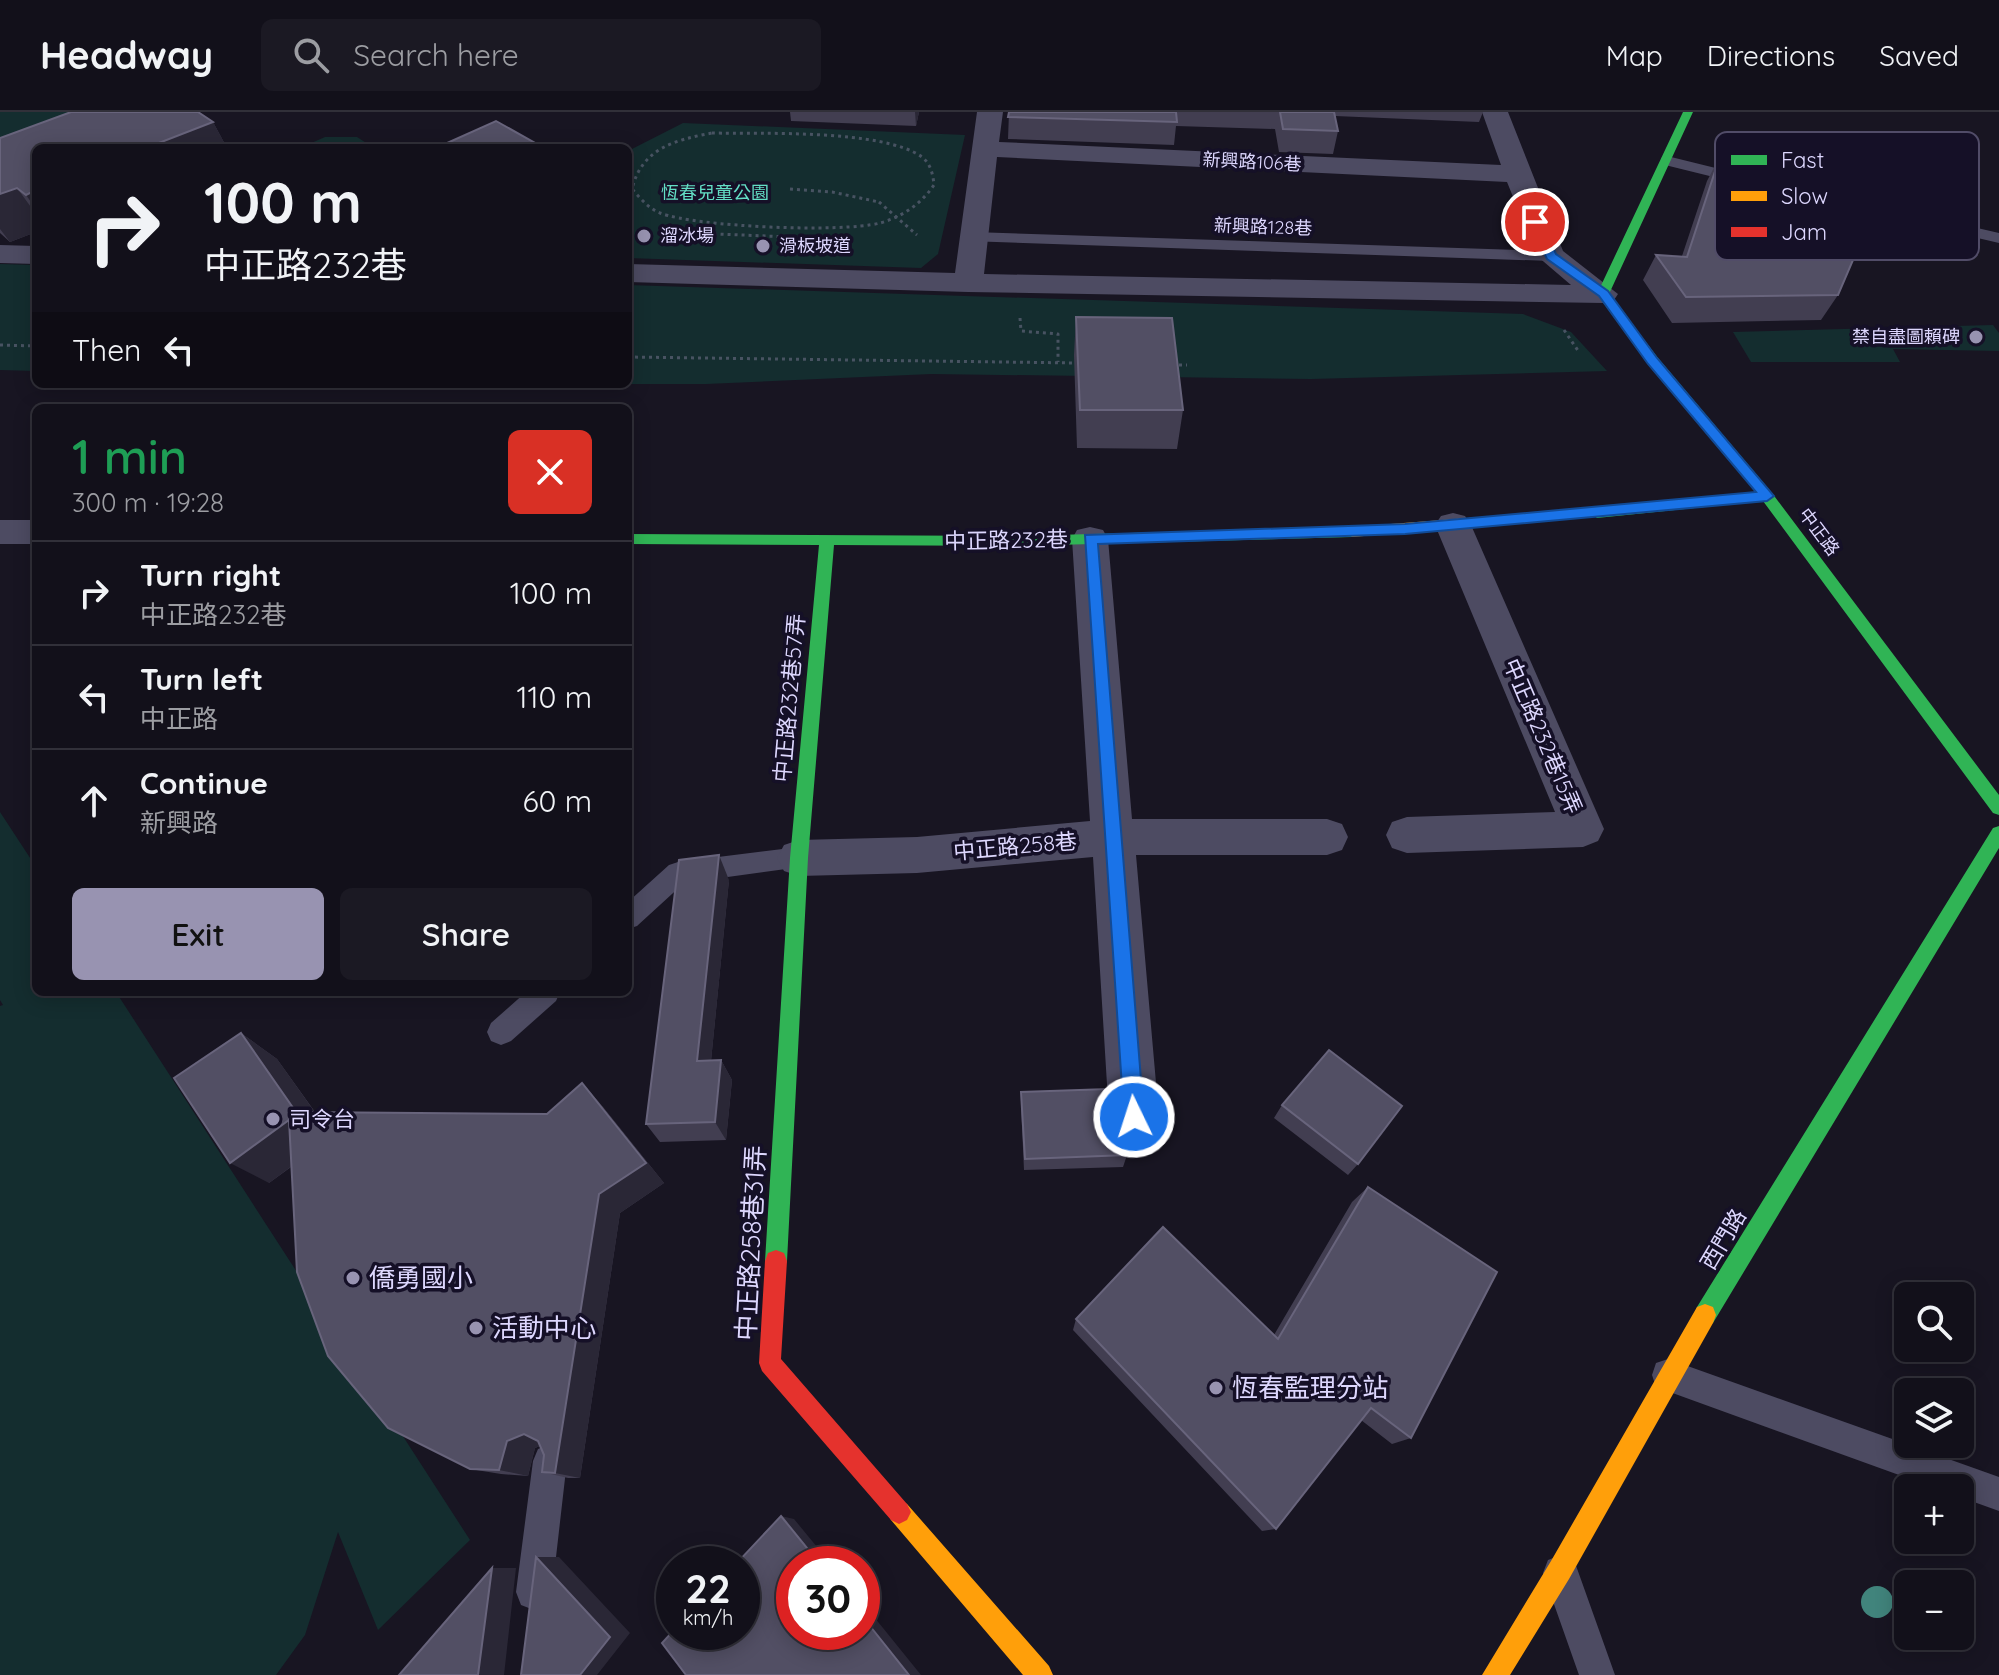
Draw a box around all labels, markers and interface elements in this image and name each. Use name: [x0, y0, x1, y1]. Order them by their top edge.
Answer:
search box: [261, 19, 821, 91]
text: Headway: [40, 31, 213, 79]
icon: search: [289, 33, 333, 77]
text: Search here: [353, 36, 519, 74]
text: Map: [1606, 38, 1663, 73]
text: Directions: [1707, 38, 1835, 73]
text: Saved: [1879, 38, 1959, 73]
legend: [1715, 132, 1979, 260]
text: Fast: [1781, 146, 1824, 174]
street label: 新興路106巷: [1202, 147, 1302, 176]
text: 100 m: [204, 167, 362, 237]
icon: right: [72, 176, 176, 280]
park label: 恆春兒童公園: [661, 181, 769, 204]
text: Slow: [1781, 182, 1828, 210]
pin: [1501, 188, 1569, 256]
icon: arrive: [1513, 200, 1557, 244]
street label: 新興路128巷: [1213, 213, 1313, 240]
text: Jam: [1781, 218, 1827, 246]
place label: 溜冰場: [660, 224, 714, 247]
marker: 溜冰場: [635, 227, 653, 245]
place label: 滑板坡道: [779, 234, 851, 257]
marker: 滑板坡道: [754, 237, 772, 255]
text: 中正路232巷: [204, 242, 407, 287]
place label: 禁自盡圖賴碑: [1852, 325, 1960, 348]
icon: left: [157, 328, 201, 372]
marker: 禁自盡圖賴碑: [1967, 328, 1985, 346]
text: Then: [72, 331, 141, 369]
text: 1 min: [72, 426, 187, 486]
button: close: [508, 430, 592, 514]
text: 300 m · 19:28: [72, 486, 224, 519]
street label: 中正路: [1794, 503, 1845, 560]
street label: 中正路232巷: [944, 525, 1068, 555]
text: Turn right: [140, 556, 281, 594]
icon: right: [72, 571, 116, 615]
text: 100 m: [510, 574, 592, 612]
text: 中正路232巷: [140, 598, 286, 631]
street label: 中正路232巷57弄: [768, 613, 810, 783]
street label: 中正路232巷15弄: [1498, 654, 1588, 818]
text: Turn left: [140, 660, 263, 698]
icon: left: [72, 675, 116, 719]
text: 110 m: [516, 678, 592, 716]
text: 中正路: [140, 702, 218, 735]
text: Continue: [140, 764, 268, 802]
icon: ahead: [72, 779, 116, 823]
text: 60 m: [522, 782, 592, 820]
text: 新興路: [140, 806, 218, 839]
street label: 中正路258巷: [952, 827, 1078, 865]
button: Exit: [72, 888, 324, 980]
button: Share: [340, 888, 592, 980]
position arrow: [1092, 1075, 1176, 1159]
place label: 司令台: [289, 1105, 355, 1133]
marker: 司令台: [264, 1110, 282, 1128]
street label: 中正路258巷31弄: [729, 1144, 772, 1342]
street label: 西門路: [1694, 1203, 1752, 1275]
place label: 僑勇國小: [369, 1261, 473, 1294]
marker: 僑勇國小: [344, 1269, 362, 1287]
map controls: [1894, 1282, 1974, 1650]
button: search: [1894, 1282, 1974, 1362]
place label: 活動中心: [492, 1311, 596, 1344]
marker: 活動中心: [467, 1319, 485, 1337]
place label: 恆春監理分站: [1232, 1371, 1388, 1404]
button: layers: [1894, 1378, 1974, 1458]
marker: 恆春監理分站: [1207, 1379, 1225, 1397]
button: +: [1894, 1474, 1974, 1554]
speed limit sign: 30: [776, 1546, 880, 1650]
text: 22: [685, 1563, 731, 1613]
button: −: [1894, 1570, 1974, 1650]
text: km/h: [683, 1605, 733, 1630]

